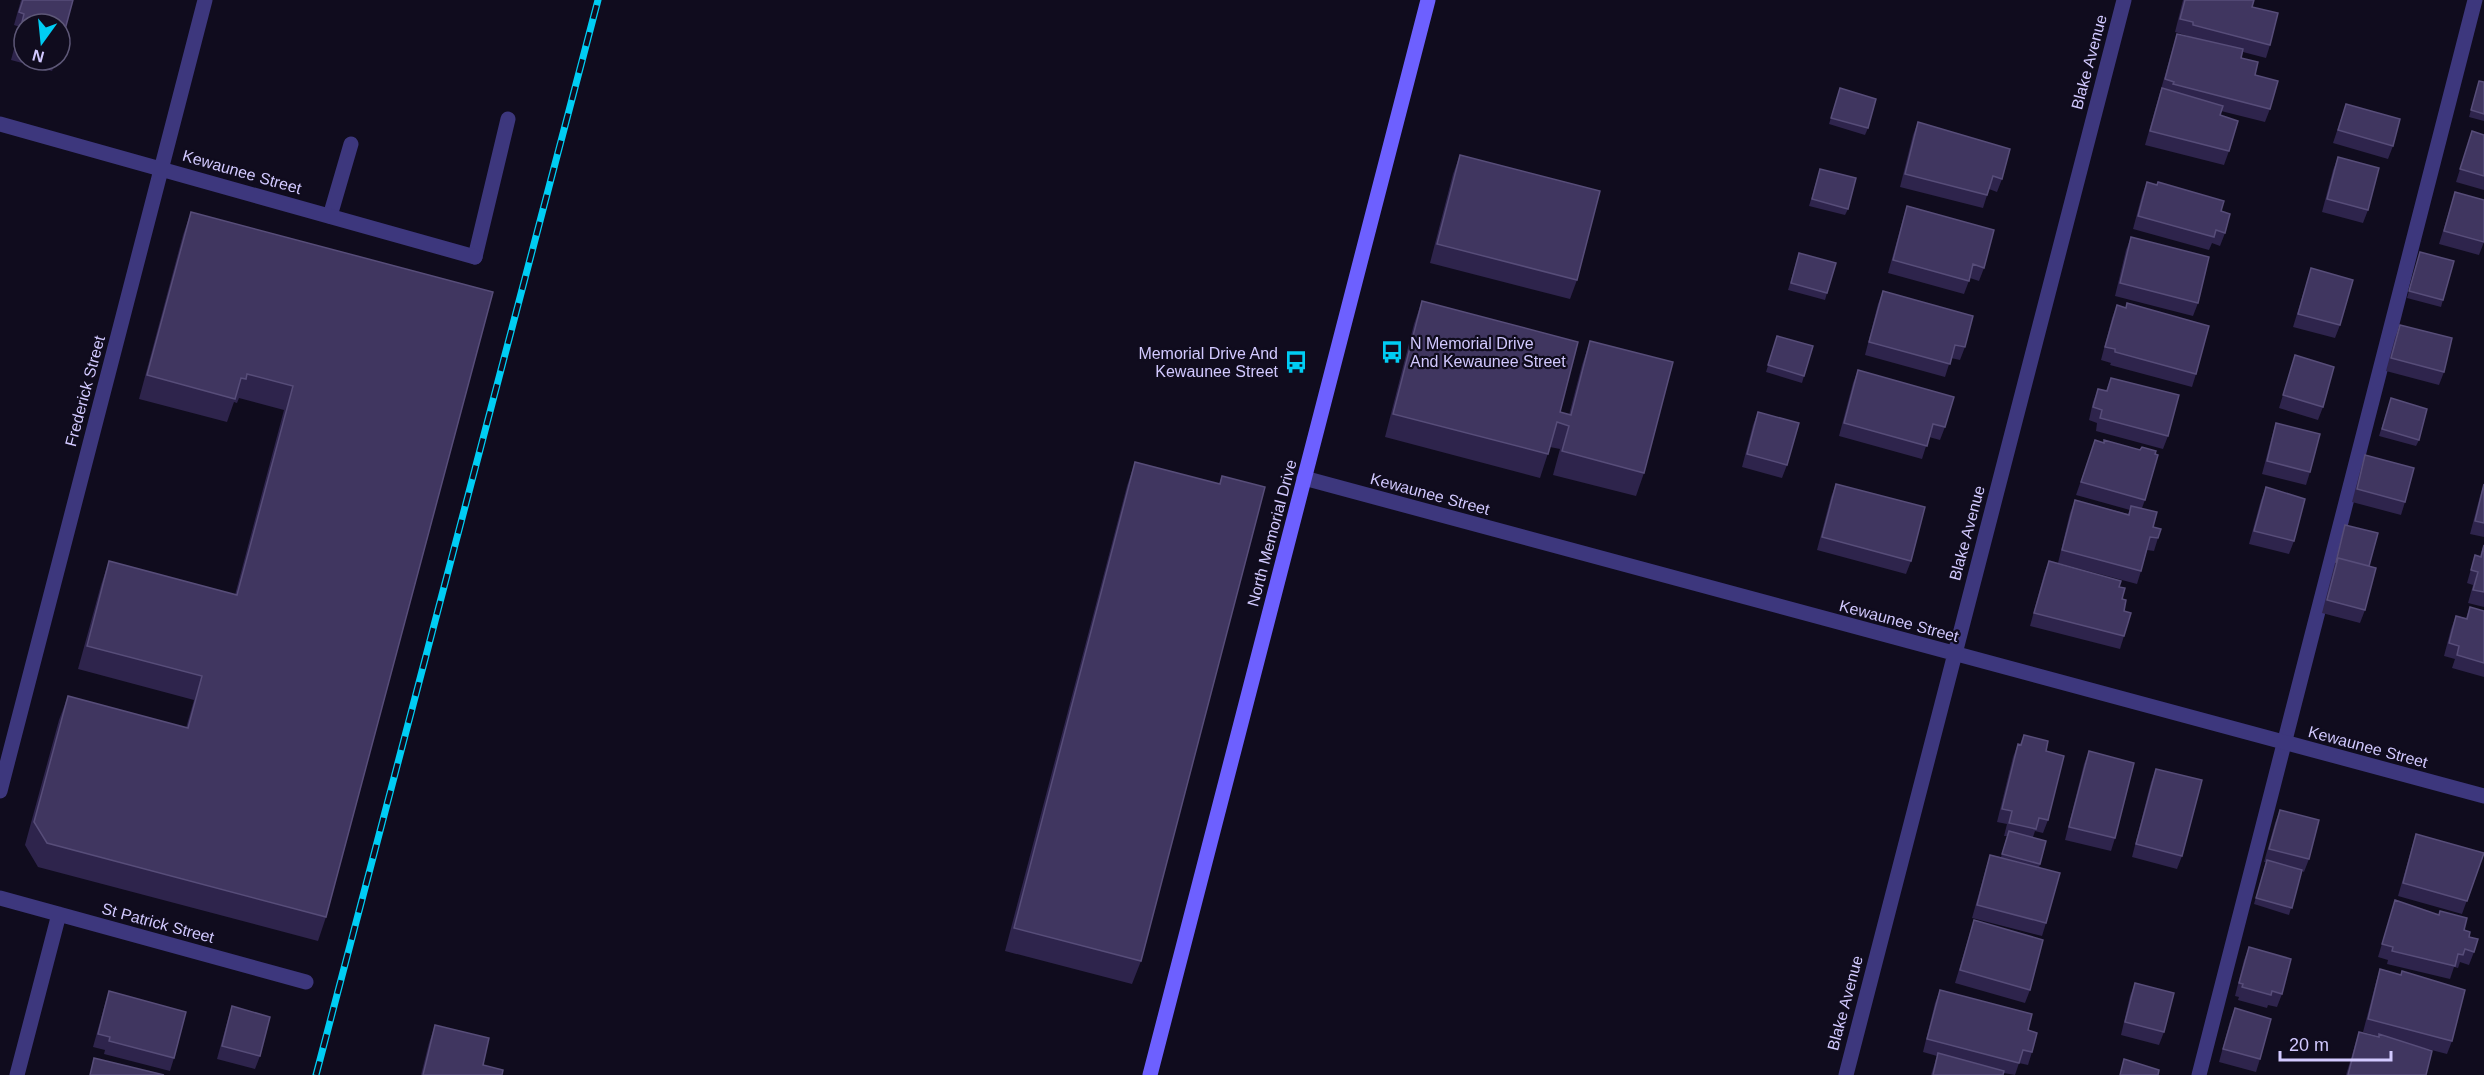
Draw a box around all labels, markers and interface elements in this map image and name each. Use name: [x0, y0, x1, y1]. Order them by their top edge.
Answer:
north arrow: [12, 12, 72, 72]
street label: Blake Avenue: [2068, 13, 2110, 111]
text: N: [30, 46, 46, 66]
street label: Kewaunee Street: [181, 147, 304, 197]
street label: Frederick Street: [62, 333, 108, 448]
place label: N Memorial Drive And Kewaunee Street: [1410, 335, 1566, 370]
bus stop icon: N Memorial Drive And Kewaunee Street: [1379, 339, 1405, 365]
place label: Memorial Drive And Kewaunee Street: [1138, 345, 1279, 380]
bus stop icon: Memorial Drive And Kewaunee Street: [1283, 349, 1309, 375]
street label: North Memorial Drive: [1244, 458, 1300, 608]
street label: Kewaunee Street: [1369, 470, 1492, 518]
street label: Blake Avenue: [1946, 484, 1988, 582]
street label: Kewaunee Street: [1838, 597, 1961, 645]
street label: Kewaunee Street: [2307, 723, 2430, 771]
street label: St Patrick Street: [100, 900, 217, 946]
street label: Blake Avenue: [1824, 954, 1866, 1052]
scale bar: [2280, 1024, 2391, 1062]
text: 20 m: [2289, 1035, 2329, 1055]

